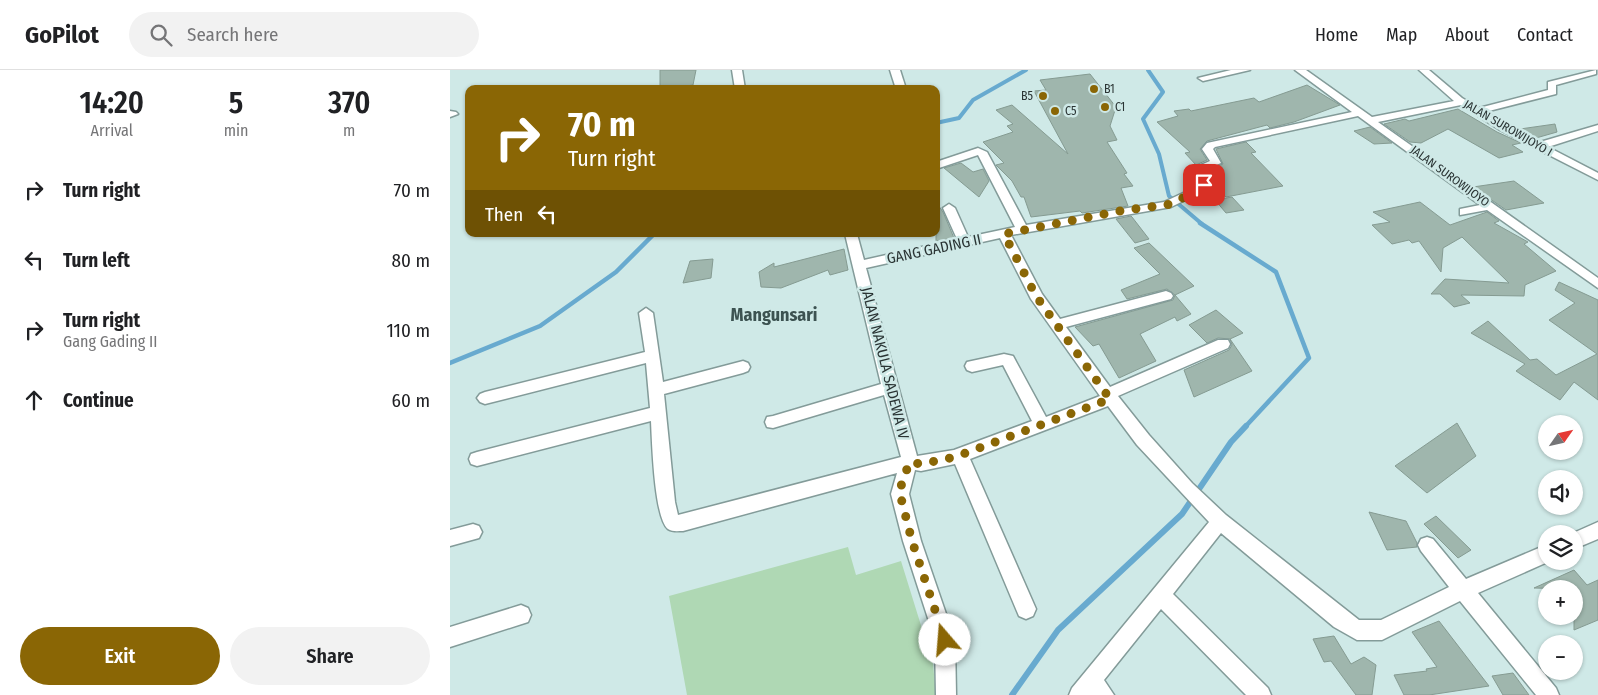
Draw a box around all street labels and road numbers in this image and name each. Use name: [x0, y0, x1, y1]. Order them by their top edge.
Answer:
street label: JALAN SUROWIJOYO I: [1461, 97, 1555, 159]
street label: JALAN SUROWIJOYO: [1408, 143, 1492, 209]
street label: GANG GADING II: [885, 230, 983, 268]
street label: JALAN NAKULA SADEWA IV: [857, 285, 913, 441]

